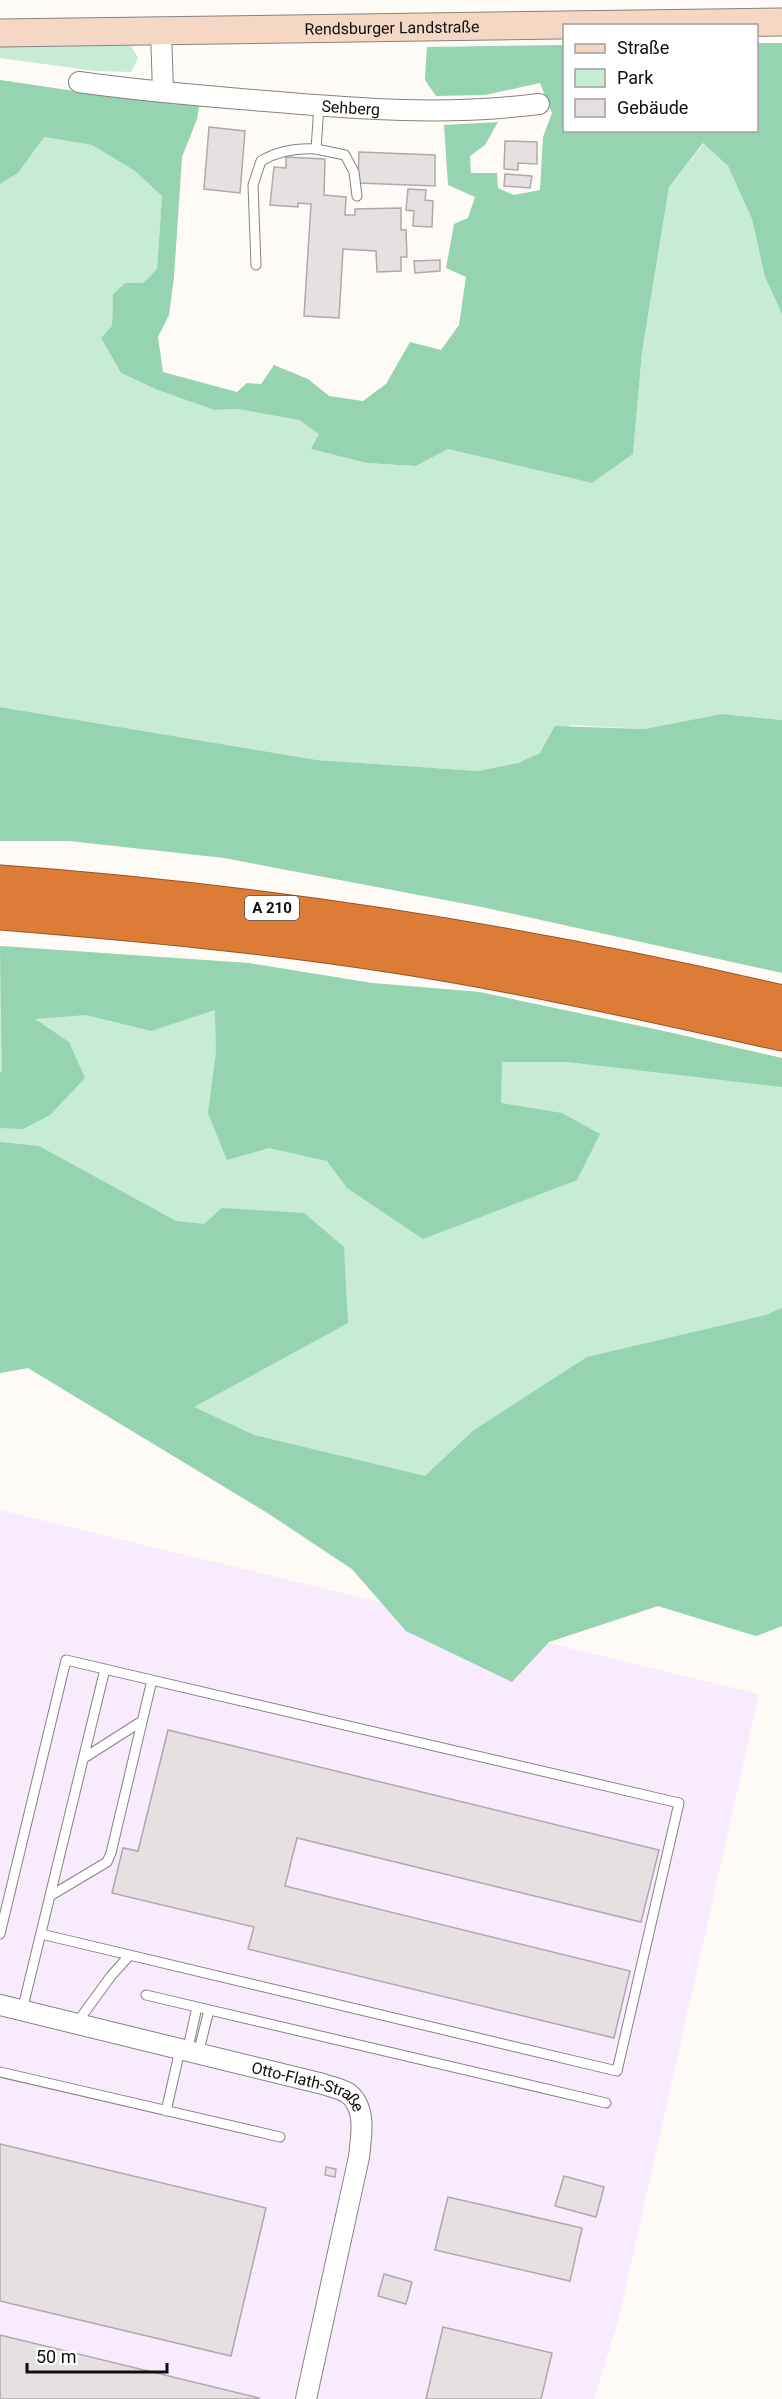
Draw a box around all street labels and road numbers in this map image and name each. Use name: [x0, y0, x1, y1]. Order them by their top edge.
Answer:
street label: Rendsburger Landstraße: [304, 17, 480, 39]
street label: Sehberg: [321, 97, 380, 119]
road number: A 210: [245, 896, 299, 920]
street label: Otto-Flath-Straße: [250, 2058, 368, 2114]

